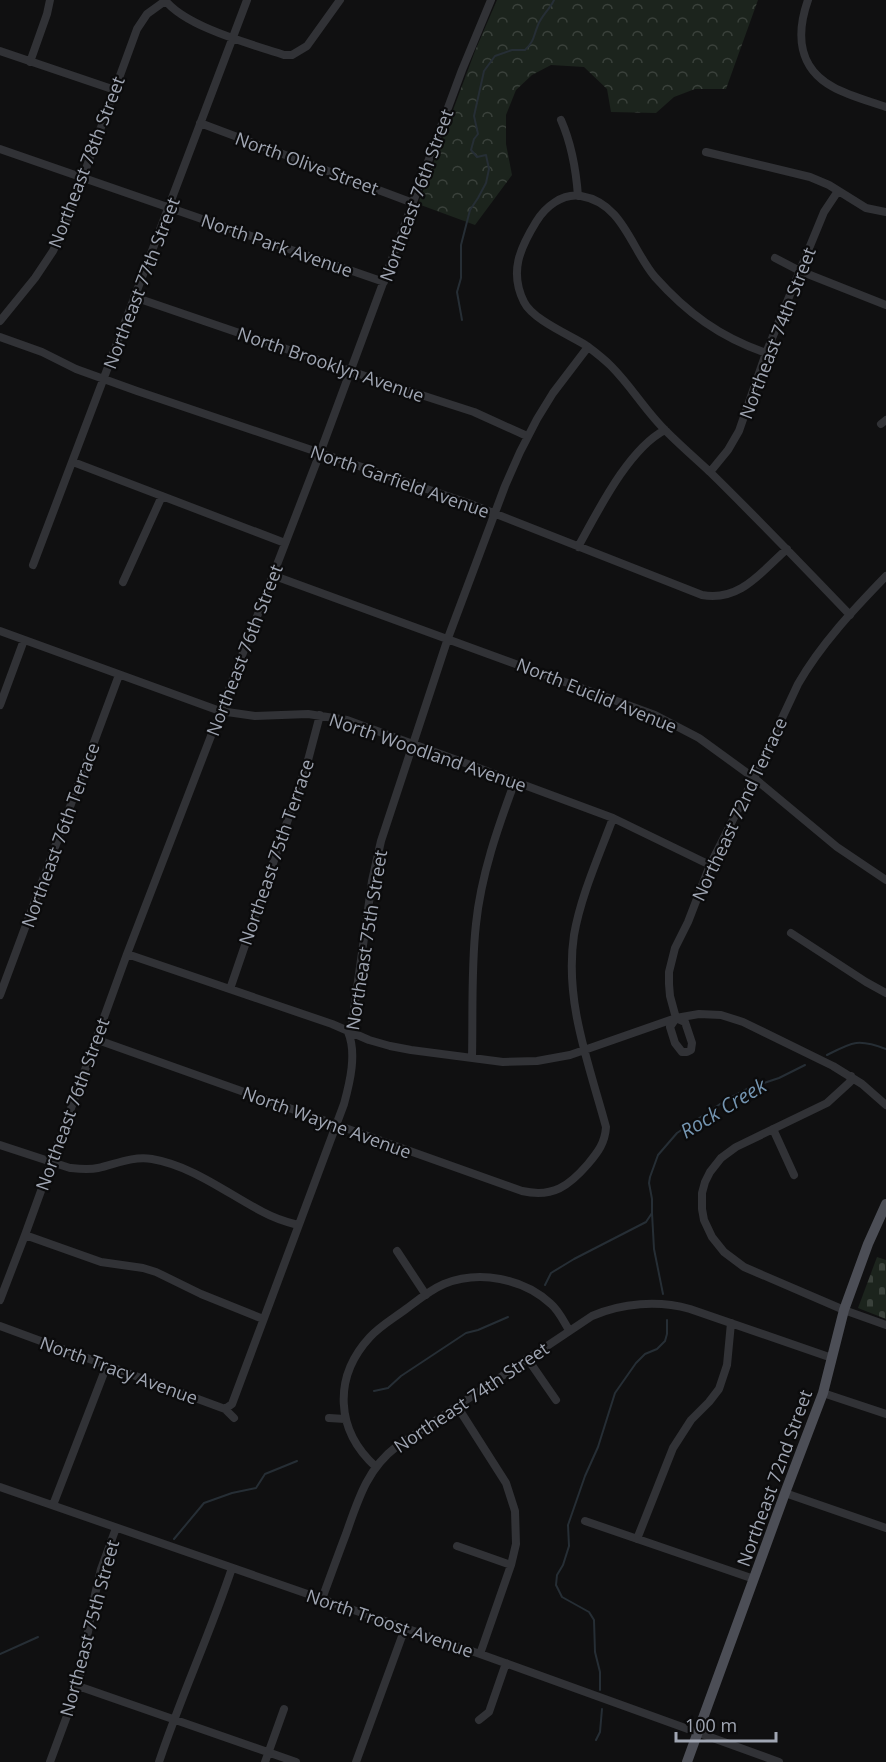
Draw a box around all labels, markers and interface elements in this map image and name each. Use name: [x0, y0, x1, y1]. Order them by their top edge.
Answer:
street label: Northeast 78th Street: [42, 73, 130, 251]
street label: Northeast 76th Street: [374, 105, 458, 285]
street label: North Olive Street: [232, 126, 382, 200]
street label: Northeast 77th Street: [97, 194, 185, 372]
street label: North Park Avenue: [198, 208, 356, 282]
street label: Northeast 74th Street: [733, 244, 821, 422]
street label: North Brooklyn Avenue: [234, 321, 428, 407]
street label: North Garfield Avenue: [307, 439, 493, 523]
street label: Northeast 76th Street: [200, 561, 288, 739]
street label: North Euclid Avenue: [513, 652, 681, 738]
street label: North Woodland Avenue: [326, 707, 530, 797]
street label: Northeast 72nd Terrace: [686, 713, 792, 905]
street label: Northeast 76th Terrace: [15, 739, 105, 931]
street label: Northeast 75th Terrace: [233, 756, 319, 948]
street label: Northeast 75th Street: [340, 848, 392, 1032]
street label: Northeast 76th Street: [30, 1014, 114, 1194]
water label: Rock Creek: [675, 1071, 772, 1144]
street label: North Wayne Avenue: [239, 1080, 415, 1164]
street label: North Tracy Avenue: [37, 1330, 201, 1410]
street label: Northeast 74th Street: [389, 1336, 553, 1458]
street label: Northeast 72nd Street: [731, 1386, 817, 1570]
street label: Northeast 75th Street: [54, 1537, 124, 1719]
street label: North Troost Avenue: [303, 1583, 477, 1663]
scale bar: [676, 1705, 776, 1743]
text: 100 m: [685, 1713, 737, 1737]

